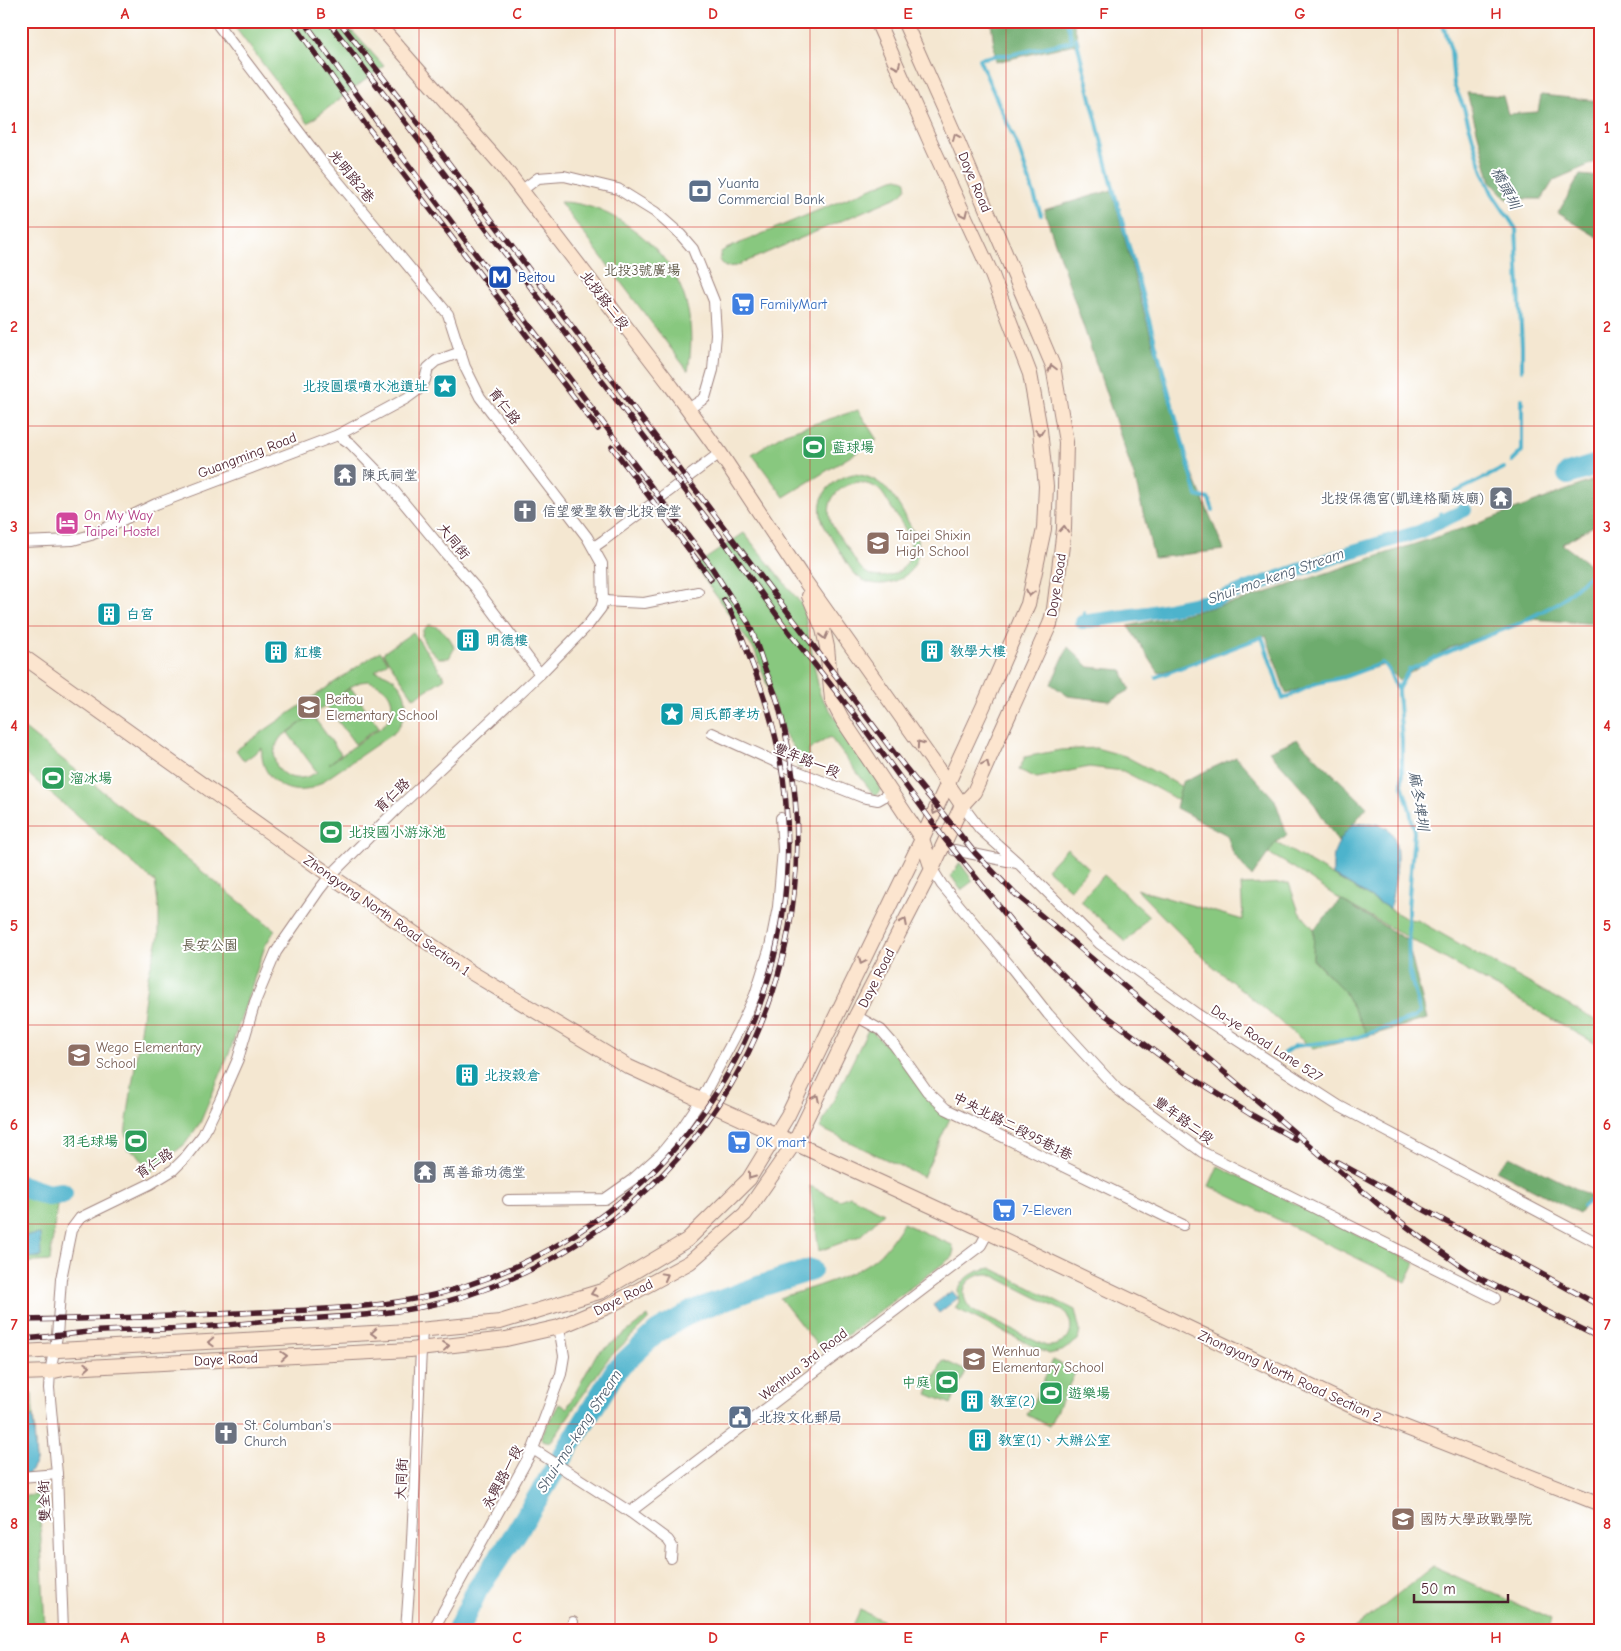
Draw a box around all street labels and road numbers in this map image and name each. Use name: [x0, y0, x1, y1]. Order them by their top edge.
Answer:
street label: 光明路2巷: [325, 146, 379, 207]
street label: Daye Road: [954, 149, 995, 215]
street label: 北投路二段: [577, 267, 632, 333]
street label: 育仁路: [485, 384, 524, 428]
street label: Guangming Road: [195, 429, 299, 482]
street label: 大同街: [434, 520, 473, 563]
street label: Daye Road: [1043, 552, 1070, 618]
street label: 豐年路一段: [771, 739, 842, 781]
street label: 育仁路: [371, 775, 413, 816]
street label: Zhongyang North Road Section 1: [300, 851, 473, 979]
street label: Daye Road: [854, 946, 899, 1011]
street label: Da-ye Road Lane 527: [1208, 1001, 1326, 1086]
street label: 中央北路二段95巷1巷: [950, 1089, 1077, 1165]
street label: 豐年路二段: [1150, 1093, 1217, 1148]
street label: 育仁路: [132, 1145, 176, 1182]
street label: Daye Road: [591, 1275, 656, 1320]
street label: Wenhua 3rd Road: [756, 1325, 851, 1404]
street label: Zhongyang North Road Section 2: [1195, 1326, 1384, 1427]
street label: Daye Road: [194, 1349, 258, 1370]
street label: 永興路一段: [479, 1442, 526, 1512]
street label: 大同街: [392, 1458, 411, 1500]
street label: 雙全街: [35, 1480, 54, 1522]

